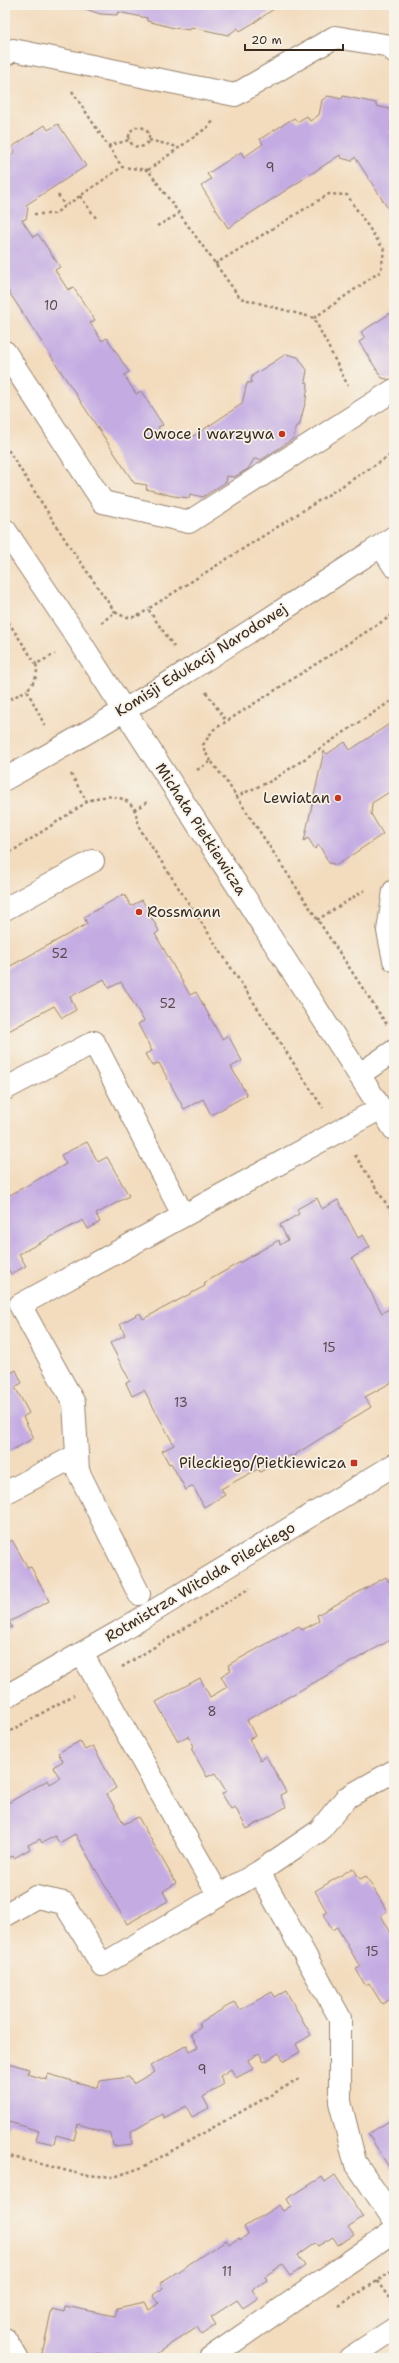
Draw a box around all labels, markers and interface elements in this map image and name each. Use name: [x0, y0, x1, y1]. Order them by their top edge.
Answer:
scale bar: [245, 26, 343, 52]
text: 20 m: [251, 32, 282, 48]
house number: 9: [265, 159, 275, 176]
house number: 10: [44, 297, 58, 314]
place label: Owoce i warzywa: [143, 424, 275, 444]
marker: Owoce i warzywa: [277, 429, 287, 439]
street label: Komisji Edukacji Narodowej: [111, 599, 291, 721]
street label: Michała Pietkiewicza: [151, 759, 252, 899]
place label: Lewiatan: [263, 788, 330, 808]
marker: Lewiatan: [333, 793, 343, 803]
place label: Rossmann: [147, 902, 221, 922]
marker: Rossmann: [134, 907, 144, 917]
house number: 52: [52, 945, 68, 962]
house number: 52: [160, 995, 176, 1012]
house number: 15: [322, 1339, 336, 1356]
house number: 13: [174, 1394, 188, 1411]
place label: Pileckiego/Pietkiewicza: [179, 1453, 347, 1473]
marker: Pileckiego/Pietkiewicza: [349, 1458, 359, 1468]
street label: Rotmistrza Witolda Pileckiego: [101, 1517, 299, 1647]
house number: 8: [207, 1703, 217, 1720]
house number: 15: [365, 1943, 379, 1960]
house number: 9: [197, 2061, 207, 2078]
house number: 11: [222, 2263, 232, 2280]

